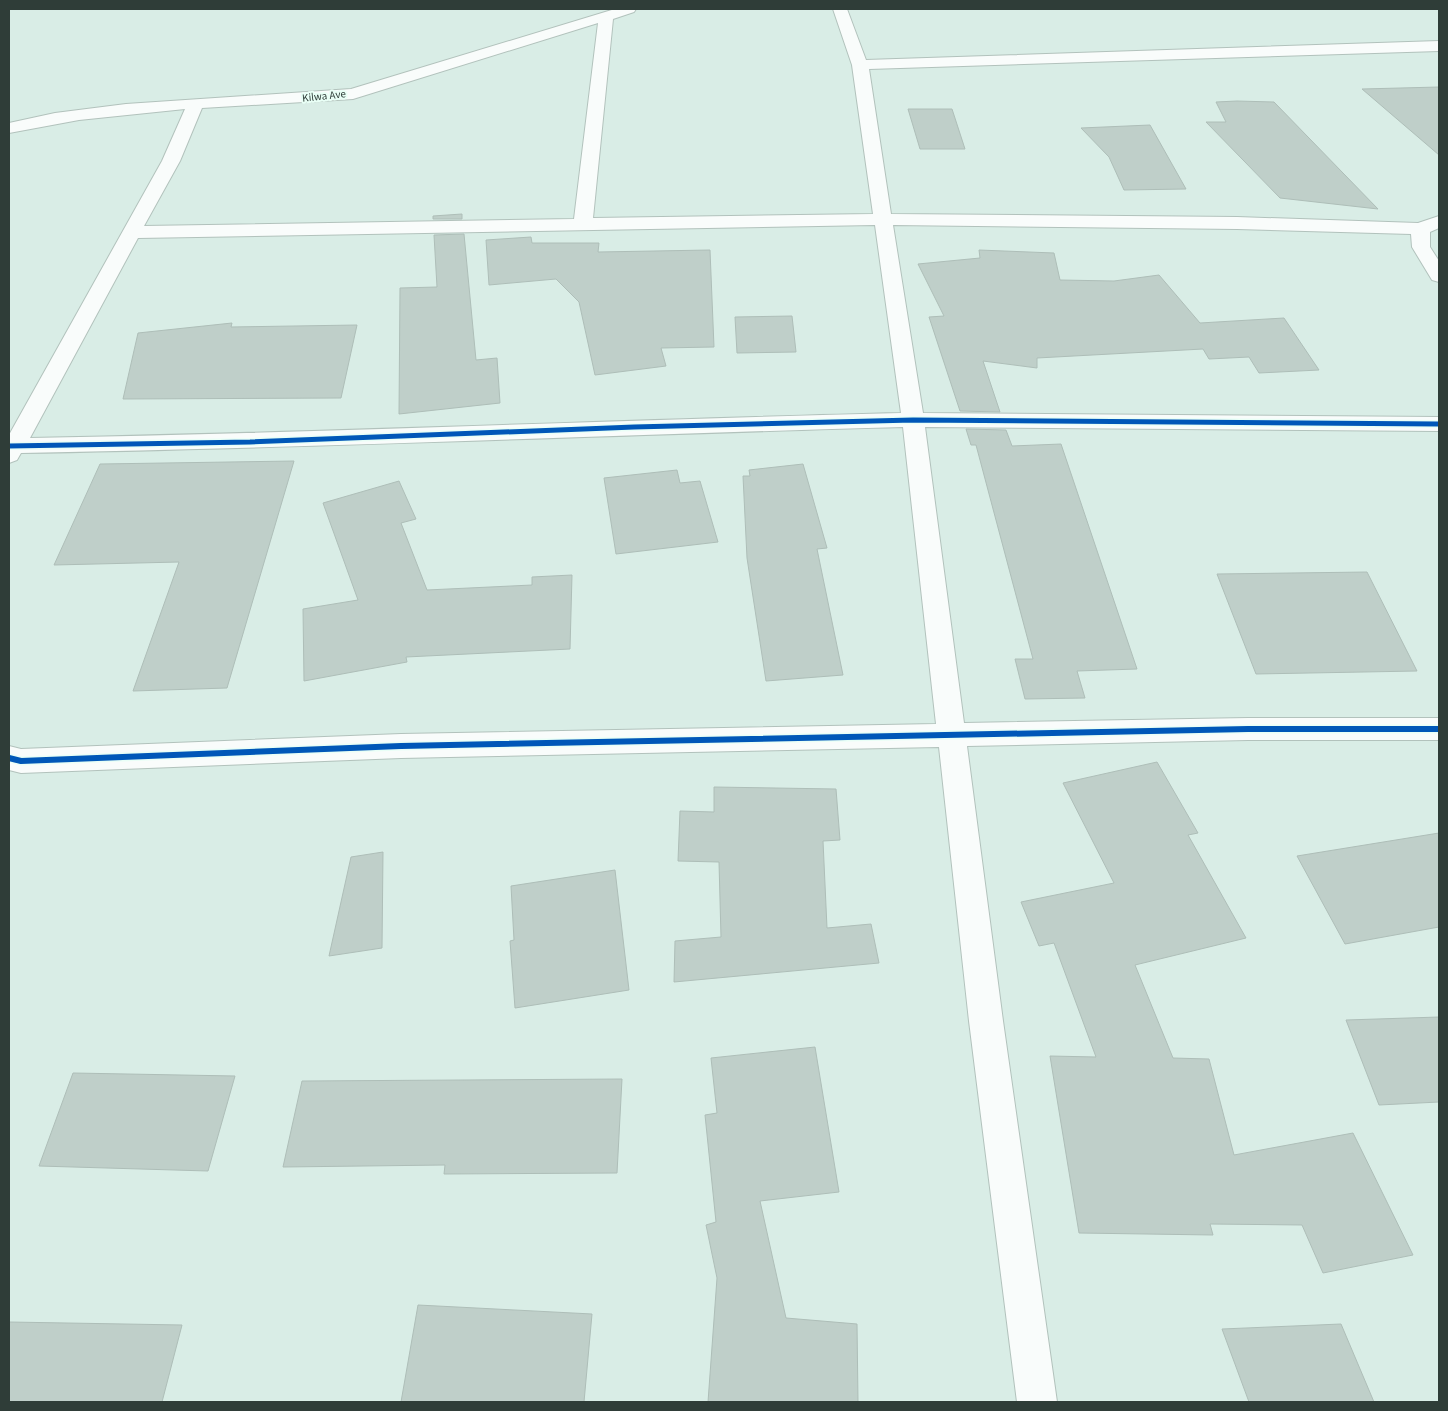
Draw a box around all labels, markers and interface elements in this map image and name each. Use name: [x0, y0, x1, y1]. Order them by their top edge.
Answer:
street label: Kilwa Ave: [301, 86, 347, 106]

